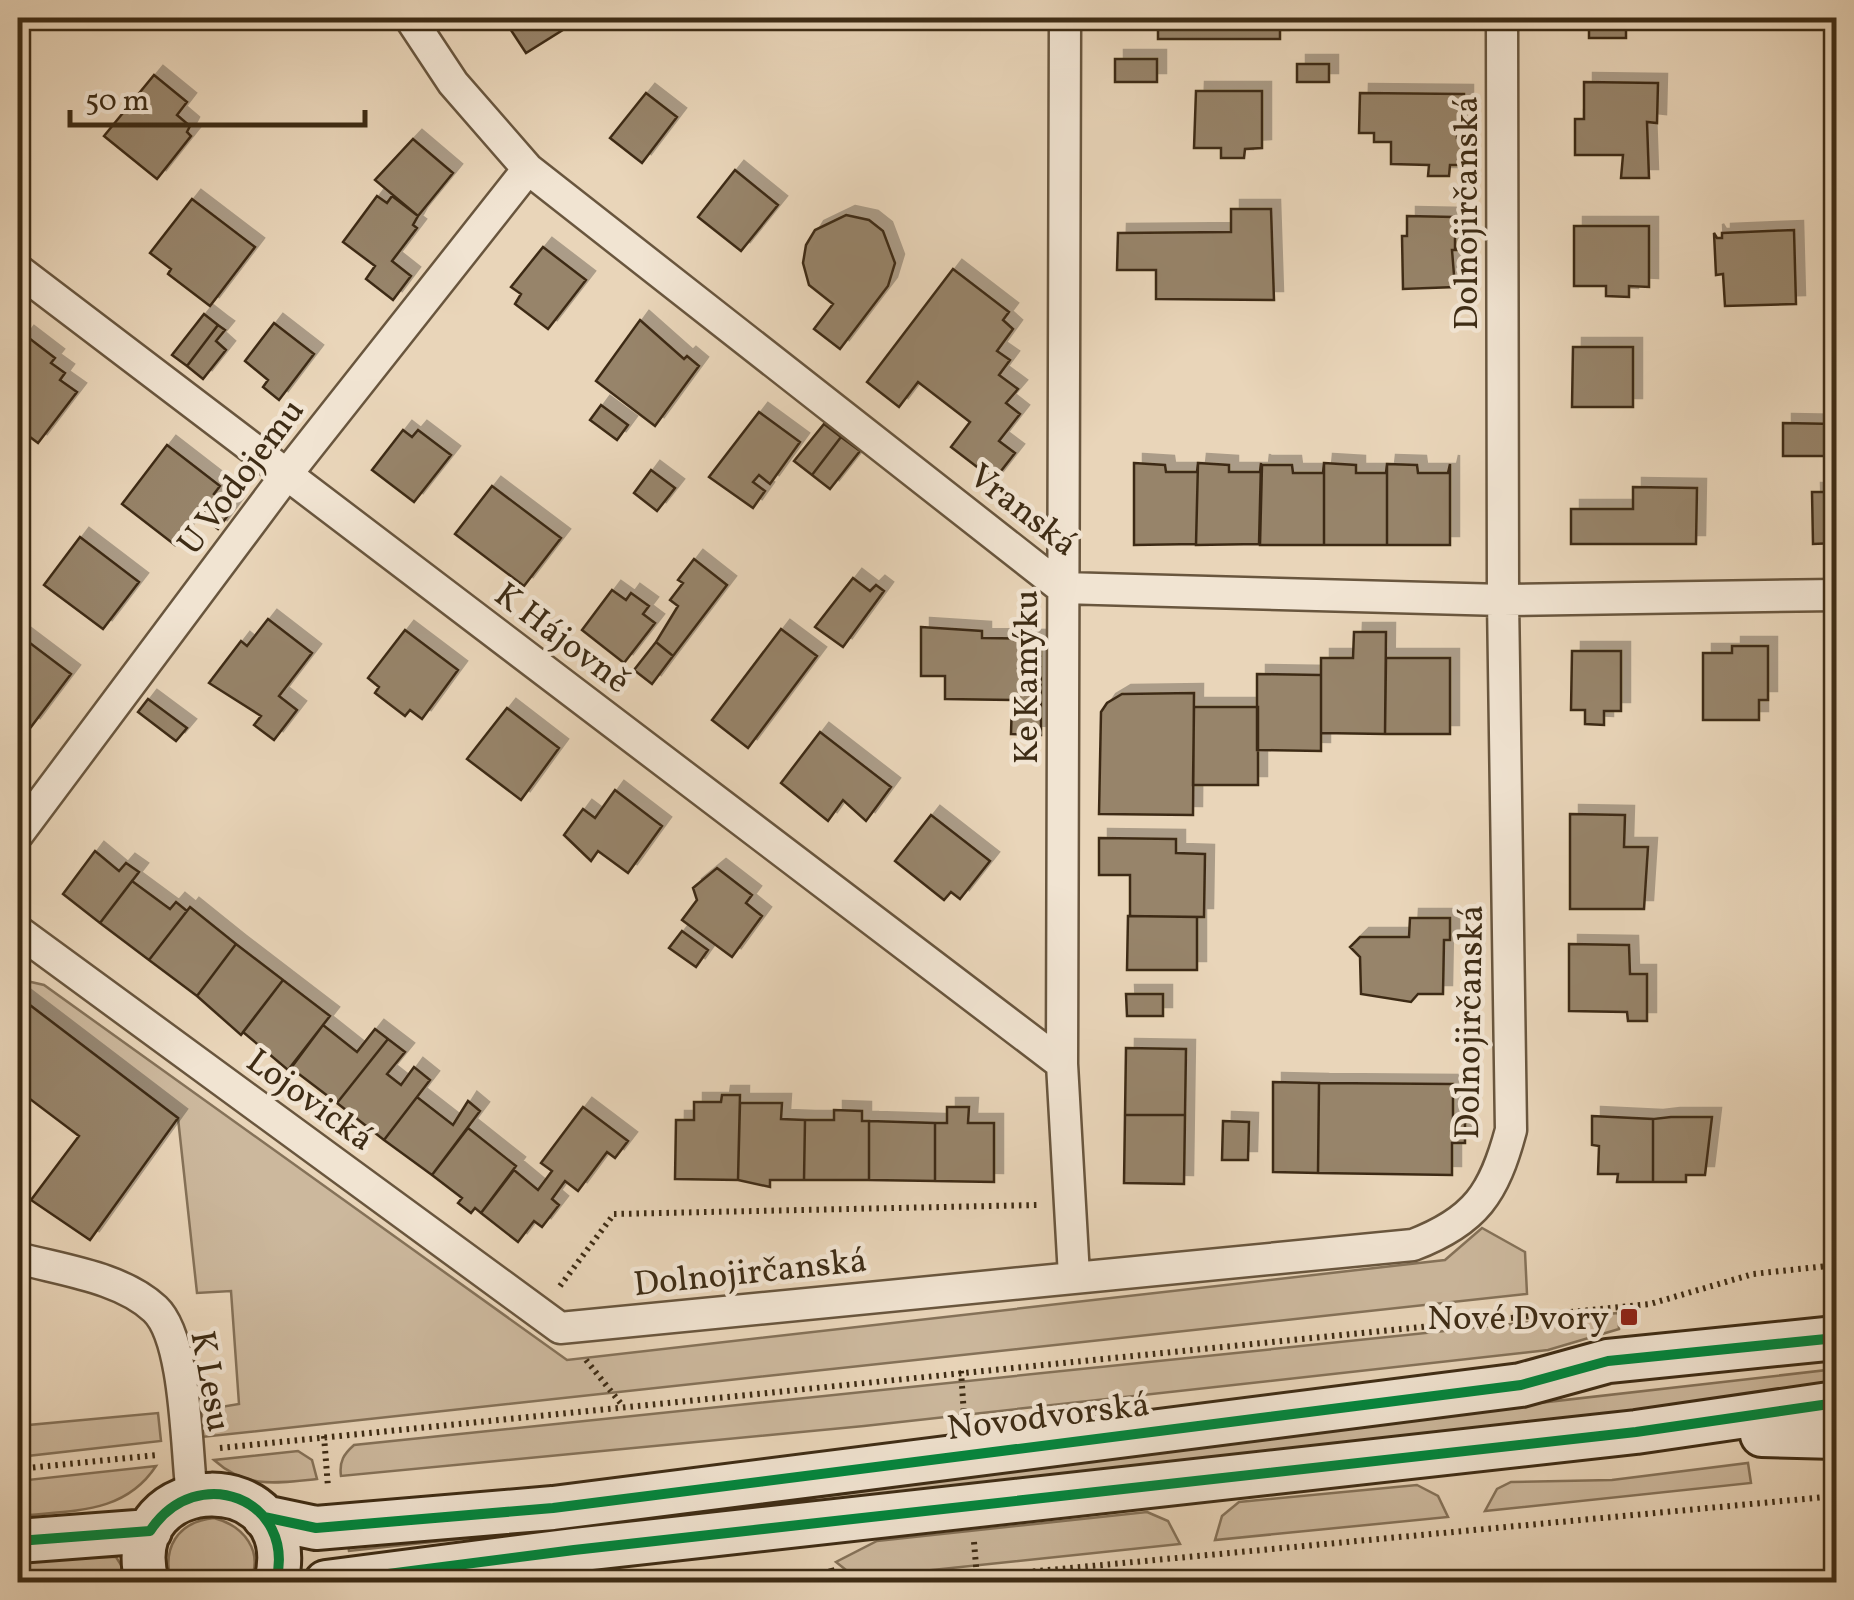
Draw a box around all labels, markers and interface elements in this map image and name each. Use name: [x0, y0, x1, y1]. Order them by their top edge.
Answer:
scale bar: [70, 65, 365, 127]
text: 50 m: [85, 81, 149, 123]
street label: Dolnojirčanská: [1444, 96, 1492, 330]
street label: U Vodojemu: [168, 390, 317, 566]
street label: Vranská: [958, 454, 1087, 569]
street label: K Hájovně: [483, 572, 639, 706]
street label: Ke Kamýku: [1004, 590, 1052, 764]
street label: Dolnojirčanská: [1445, 904, 1497, 1140]
street label: Lojovická: [236, 1039, 383, 1164]
street label: Dolnojirčanská: [631, 1238, 869, 1310]
place label: Nové Dvory: [1427, 1296, 1609, 1344]
marker: Nové Dvory: [1618, 1306, 1640, 1328]
street label: K Lesu: [177, 1327, 242, 1436]
street label: Novodvorská: [944, 1382, 1152, 1454]

